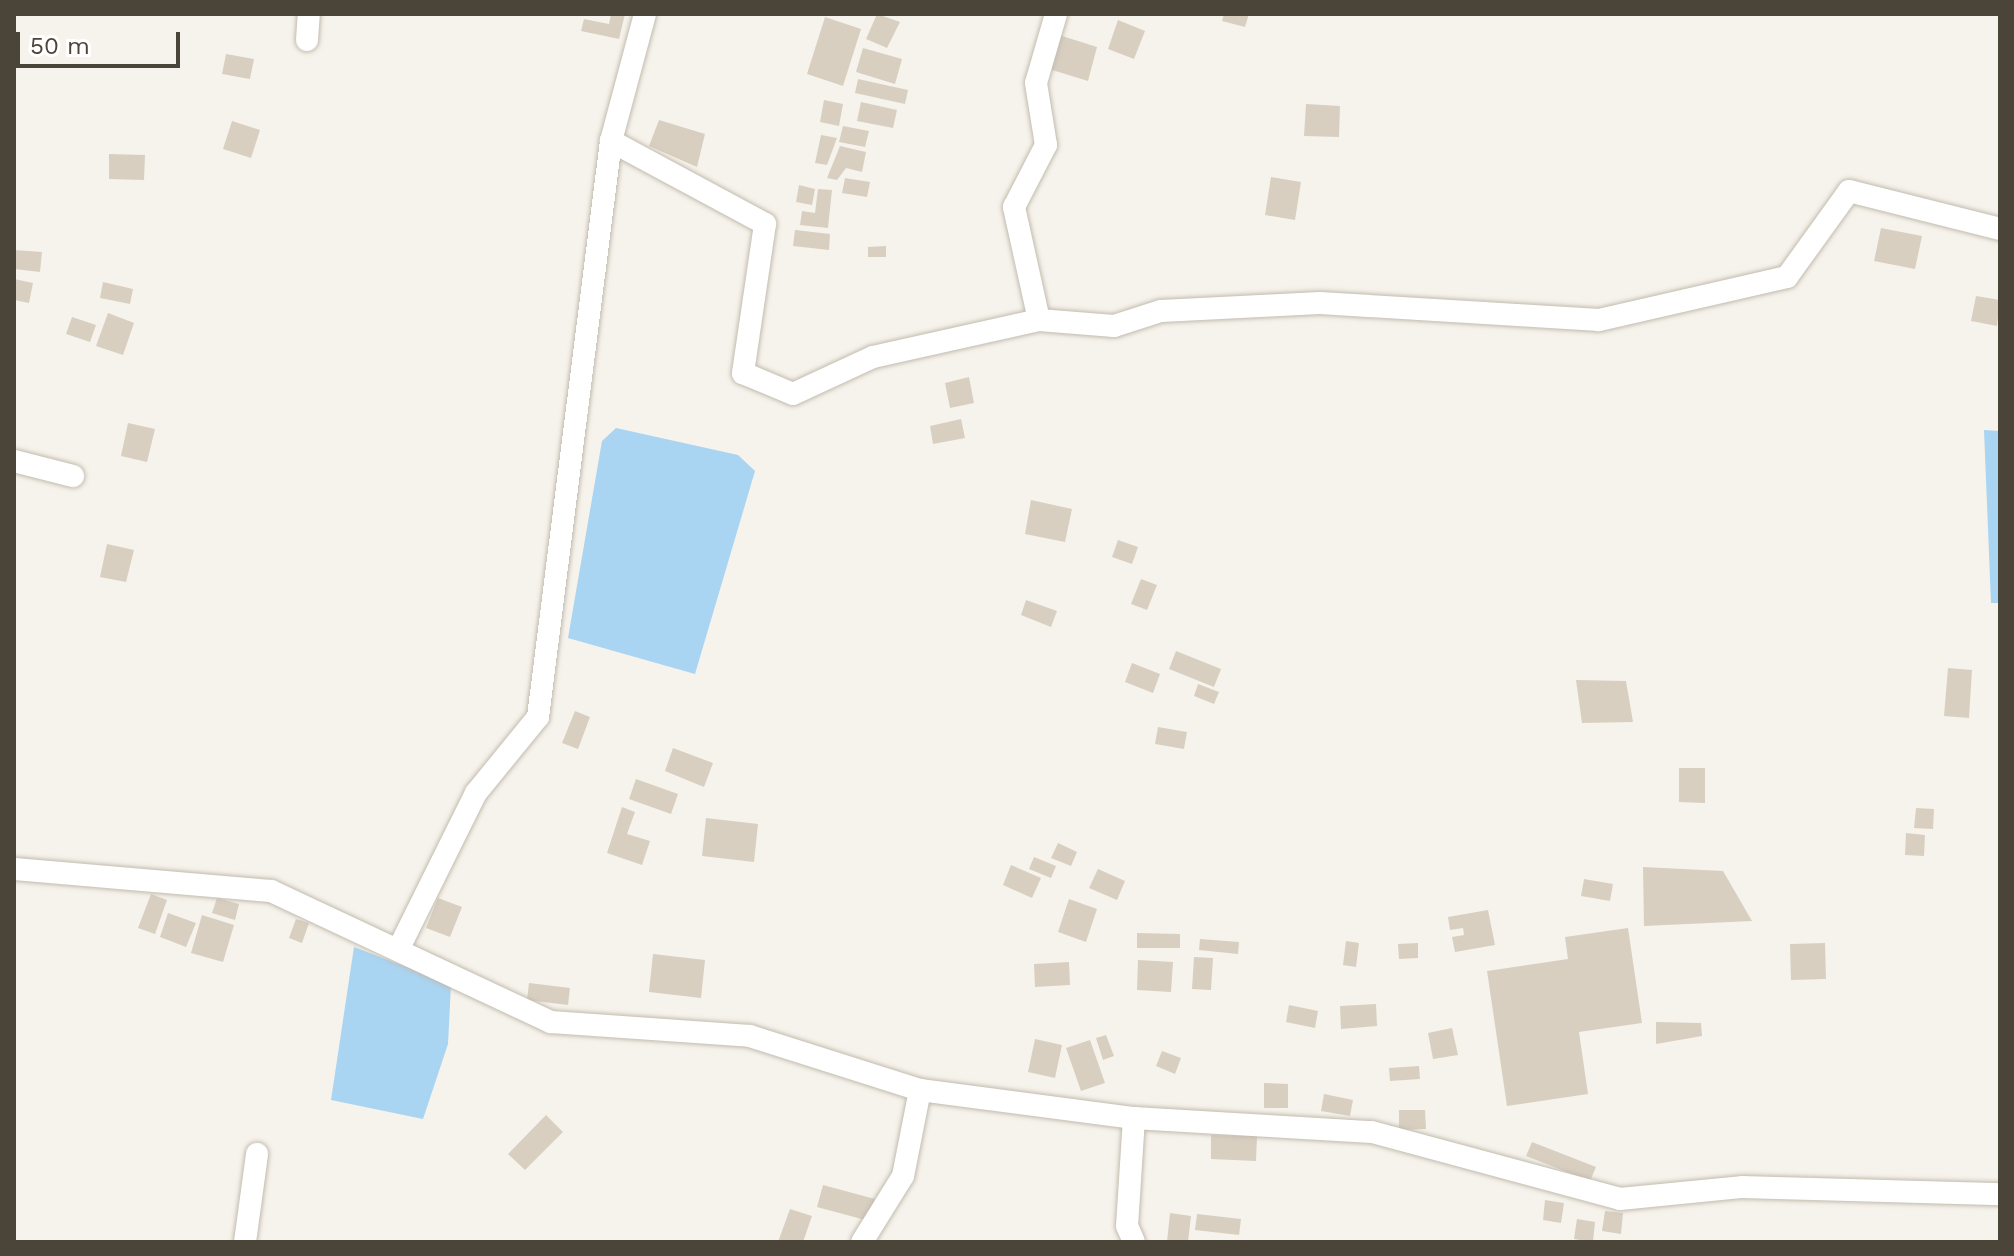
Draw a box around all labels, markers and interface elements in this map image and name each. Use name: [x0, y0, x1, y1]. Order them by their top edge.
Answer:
scale bar: [20, 16, 184, 66]
text: 50 m: [30, 32, 90, 60]

